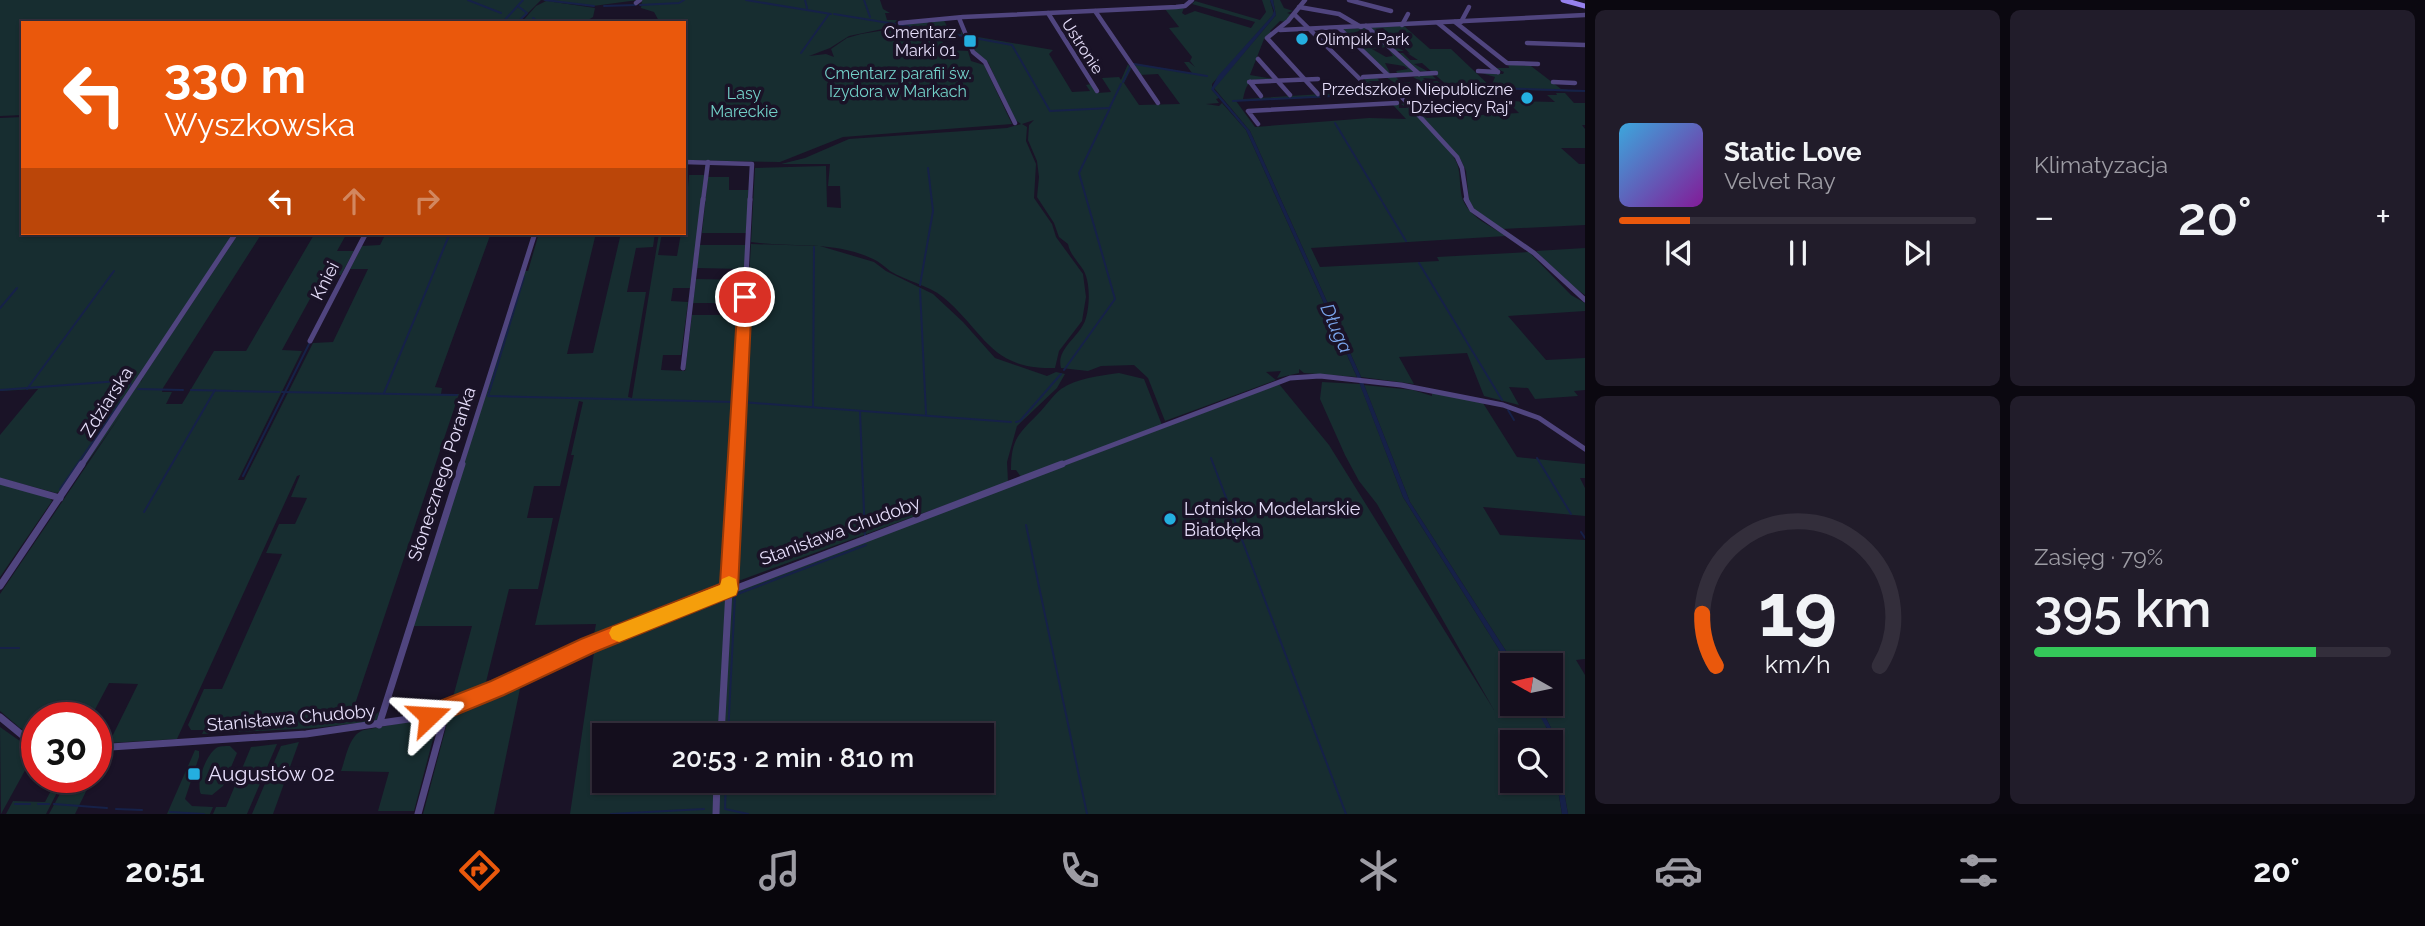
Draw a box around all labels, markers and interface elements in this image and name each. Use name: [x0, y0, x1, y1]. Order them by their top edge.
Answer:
street label: Ustronie: [1058, 15, 1107, 77]
place label: Cmentarz Marki 01: [884, 23, 956, 60]
place label: Olimpik Park: [1316, 30, 1410, 49]
marker: Olimpik Park: [1294, 31, 1310, 47]
marker: Cmentarz Marki 01: [962, 33, 978, 49]
text: 330 m: [164, 47, 306, 104]
icon: left: [49, 49, 140, 140]
park label: Cmentarz parafii św. Izydora w Markach: [825, 64, 971, 101]
place label: Przedszkole Niepubliczne "Dziecięcy Raj": [1322, 80, 1513, 117]
park label: Lasy Mareckie: [710, 84, 778, 121]
marker: Przedszkole Niepubliczne "Dziecięcy Raj": [1519, 90, 1535, 106]
text: Wyszkowska: [164, 106, 355, 143]
text: Static Love: [1724, 137, 1862, 167]
text: Klimatyzacja: [2034, 151, 2168, 178]
text: Velvet Ray: [1724, 167, 1836, 194]
icon: left: [262, 182, 300, 220]
icon: ahead: [335, 182, 373, 220]
icon: right: [408, 182, 446, 220]
text: 20°: [2178, 186, 2252, 247]
text: −: [2034, 194, 2054, 239]
text: +: [2375, 194, 2391, 239]
icon: previous: [1660, 234, 1698, 272]
icon: pause: [1779, 234, 1817, 272]
icon: next: [1898, 234, 1936, 272]
street label: Kniei: [306, 258, 343, 304]
pin: [715, 267, 775, 327]
icon: arrive: [726, 278, 764, 316]
water label: Długa: [1316, 300, 1358, 356]
street label: Zdziarska: [76, 363, 137, 441]
street label: Słonecznego Poranka: [403, 384, 480, 564]
street label: Stanisława Chudoby: [757, 492, 923, 569]
place label: Lotnisko Modelarskie Białołęka: [1184, 498, 1361, 540]
marker: Lotnisko Modelarskie Białołęka: [1162, 511, 1178, 527]
text: Zasięg · 79%: [2034, 543, 2163, 570]
text: 19: [1758, 568, 1837, 653]
text: 395 km: [2034, 578, 2211, 639]
text: km/h: [1765, 649, 1830, 679]
north arrow: [1500, 653, 1563, 716]
map controls: [1500, 653, 1563, 793]
position arrow: [392, 679, 466, 753]
street label: Stanisława Chudoby: [206, 700, 376, 735]
speed limit sign: 30: [21, 702, 112, 793]
button: search: [1500, 730, 1563, 793]
text: 20:53 · 2 min · 810 m: [672, 743, 914, 773]
place label: Augustów 02: [208, 761, 335, 786]
marker: Augustów 02: [186, 766, 202, 782]
icon: directions: [455, 846, 504, 895]
icon: music: [755, 846, 804, 895]
icon: phone: [1055, 846, 1104, 895]
icon: climate: [1354, 846, 1403, 895]
icon: car: [1654, 846, 1703, 895]
icon: filters: [1954, 846, 2003, 895]
text: 20:51: [125, 852, 204, 889]
text: 20°: [2253, 852, 2300, 889]

